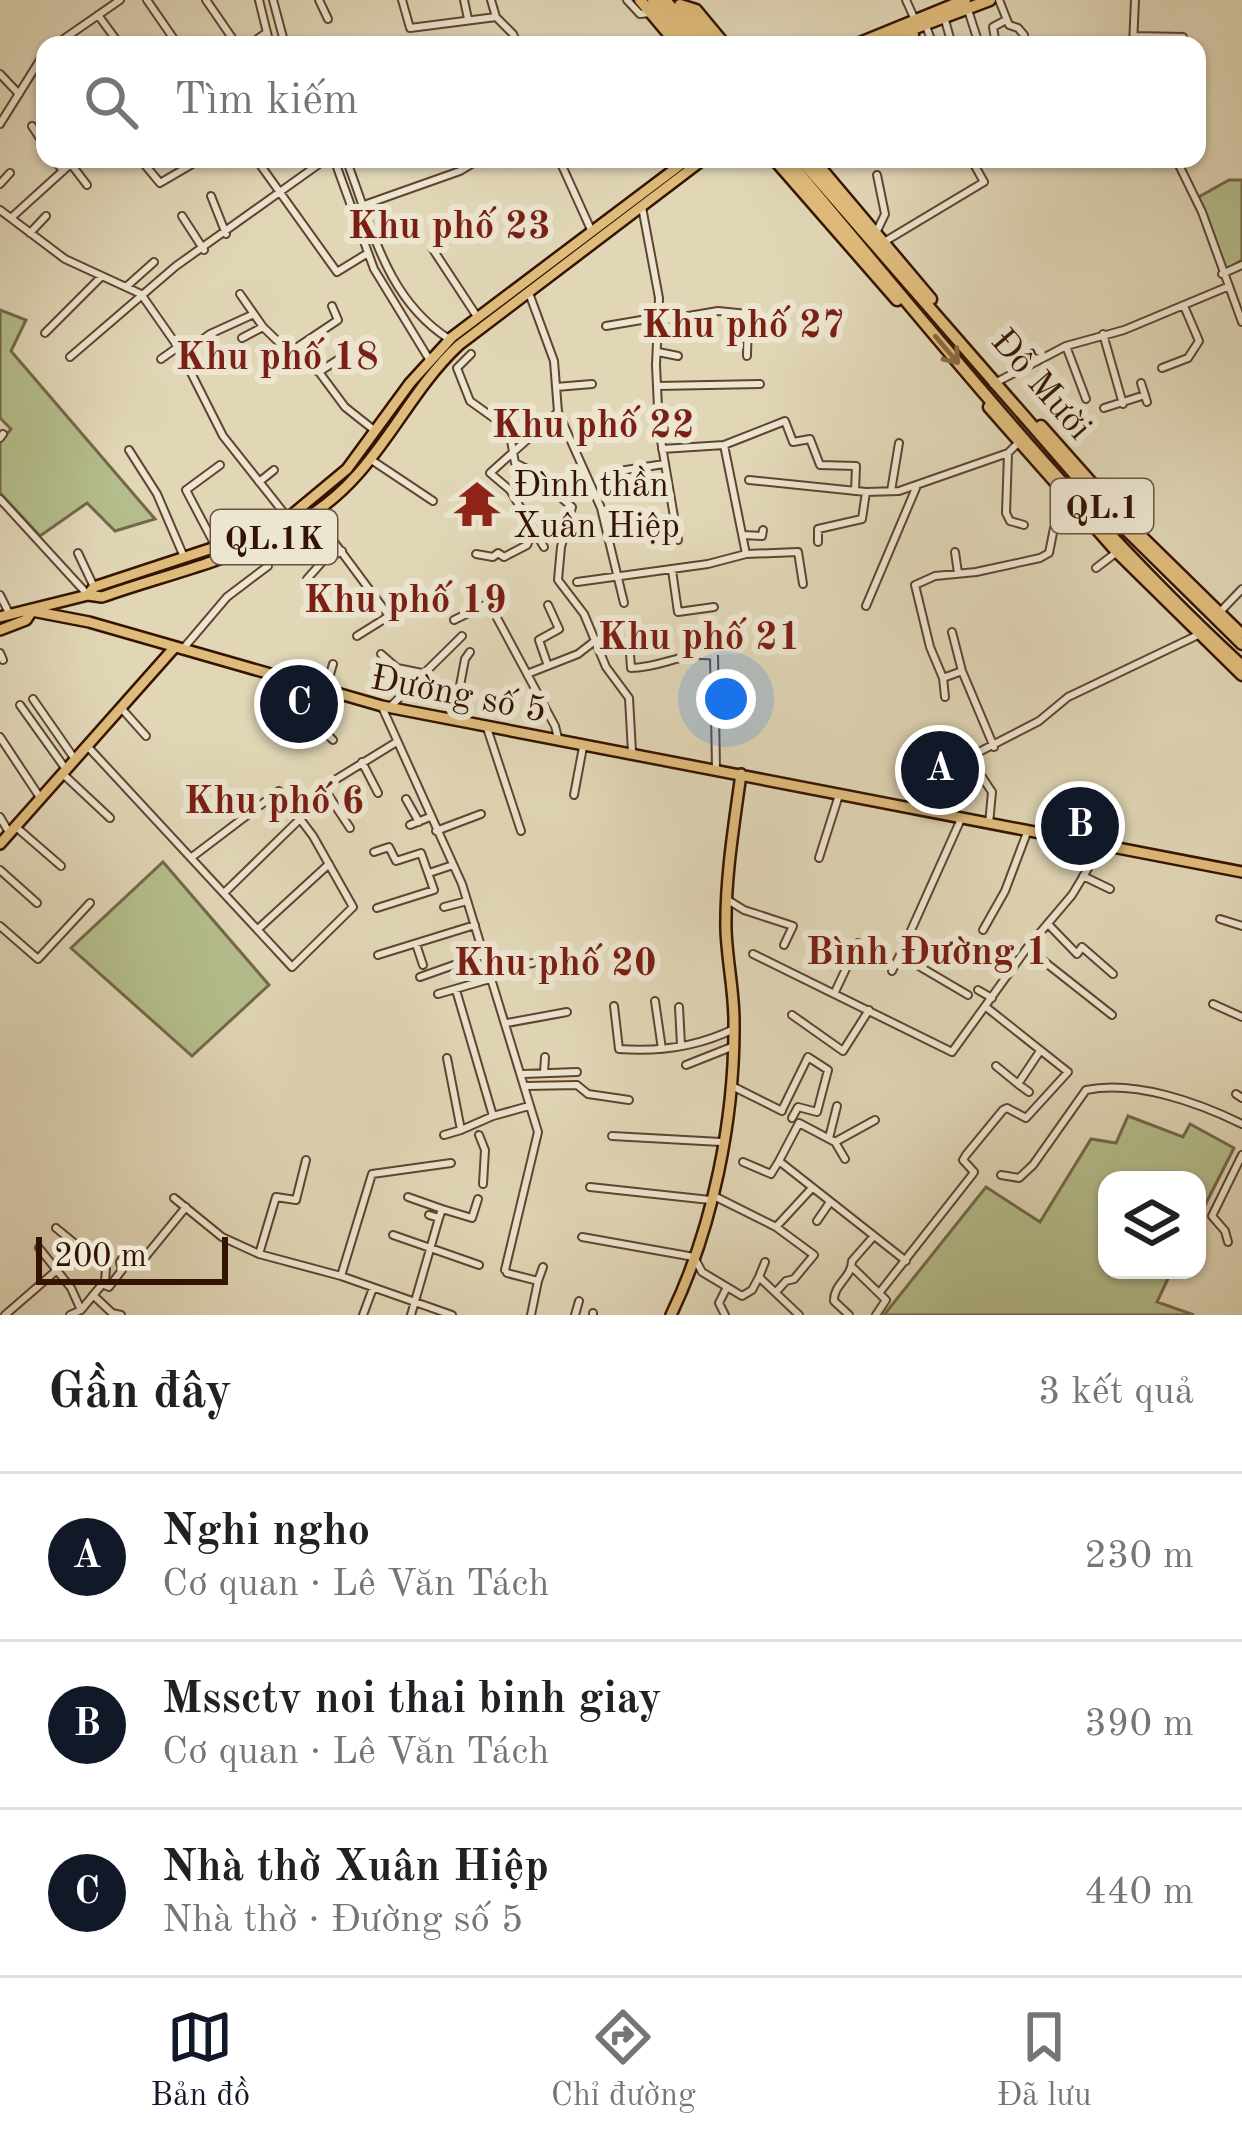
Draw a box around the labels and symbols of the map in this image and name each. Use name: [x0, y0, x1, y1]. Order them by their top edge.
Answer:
district label: Khu phố 23: [347, 206, 551, 247]
district label: Khu phố 27: [641, 305, 845, 346]
street label: Đỗ Mười: [983, 322, 1099, 447]
one-way arrow: [933, 334, 960, 365]
district label: Khu phố 18: [175, 337, 379, 378]
district label: Khu phố 22: [491, 405, 695, 446]
place label: Đình thần Xuân Hiệp: [513, 465, 680, 546]
temple icon: Đình thần Xuân Hiệp: [452, 479, 502, 529]
road number: QL.1: [1051, 479, 1153, 533]
road number: QL.1K: [211, 510, 337, 564]
district label: Khu phố 19: [303, 580, 507, 621]
district label: Khu phố 21: [597, 617, 801, 658]
pin: C: [260, 659, 338, 749]
street label: Đường số 5: [367, 659, 549, 731]
your location: [696, 669, 756, 729]
pin: A: [901, 725, 979, 815]
district label: Khu phố 6: [184, 781, 364, 822]
pin: B: [1041, 781, 1119, 871]
district label: Bình Đường 1: [806, 934, 1048, 973]
district label: Khu phố 20: [453, 943, 657, 984]
scale bar: [36, 1231, 228, 1284]

